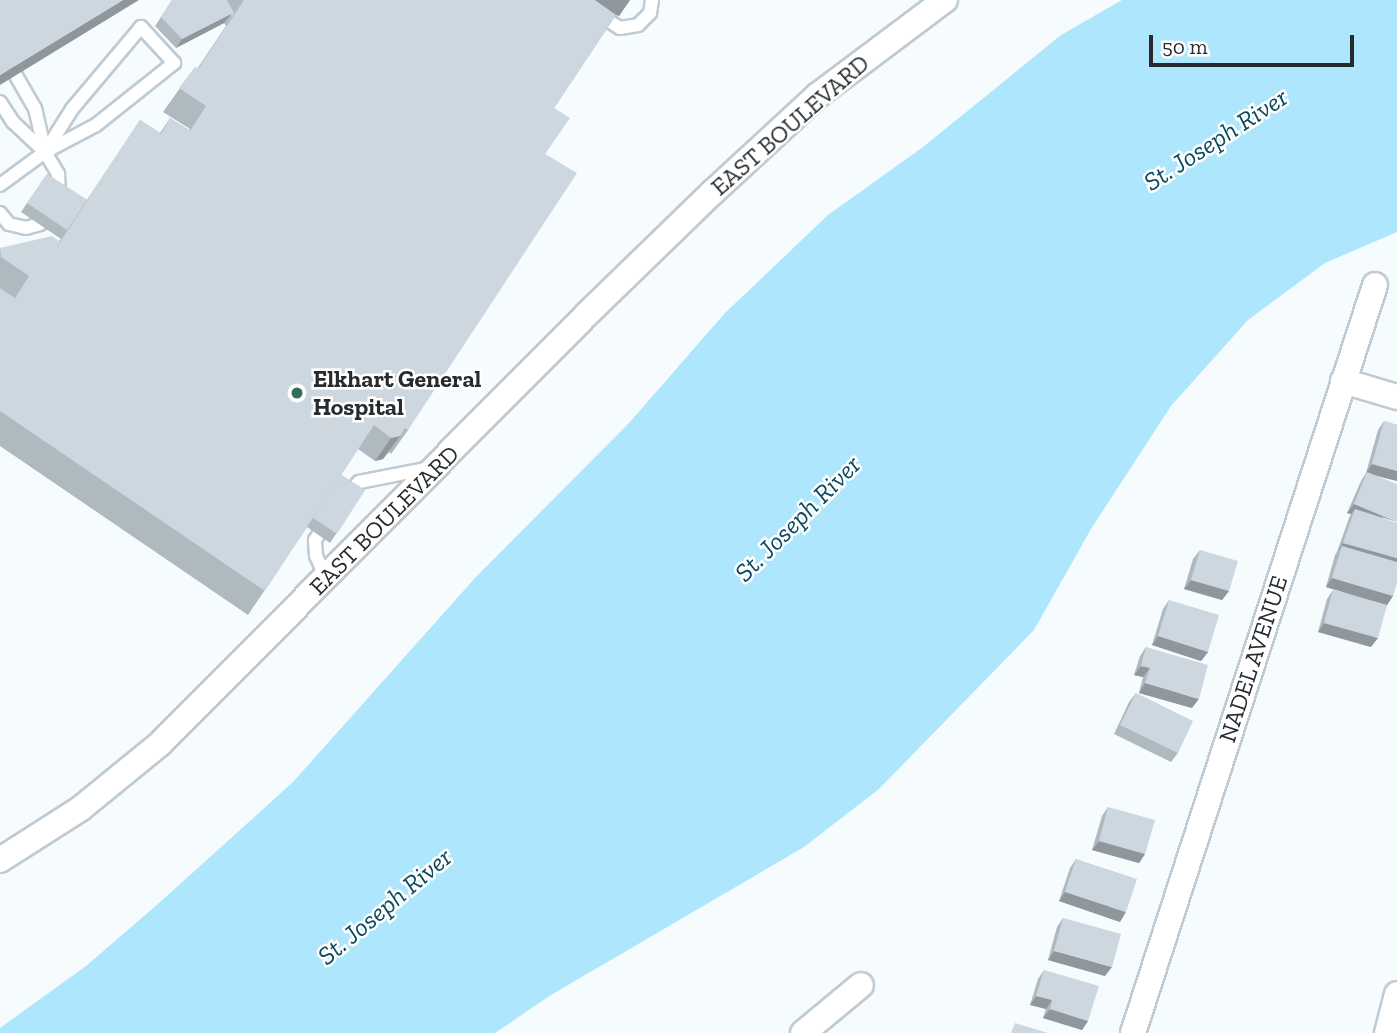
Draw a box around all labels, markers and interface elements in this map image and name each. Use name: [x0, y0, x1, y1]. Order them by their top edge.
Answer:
scale bar: [1152, 21, 1357, 65]
text: 50 m: [1162, 34, 1208, 59]
street label: EAST BOULEVARD: [705, 48, 875, 202]
water label: St. Joseph River: [1138, 82, 1294, 198]
place label: Elkhart General Hospital: [313, 365, 481, 421]
marker: Elkhart General Hospital: [287, 383, 307, 403]
street label: EAST BOULEVARD: [303, 439, 465, 601]
water label: St. Joseph River: [728, 449, 868, 589]
street label: NADEL AVENUE: [1212, 571, 1294, 747]
water label: St. Joseph River: [311, 842, 459, 972]

